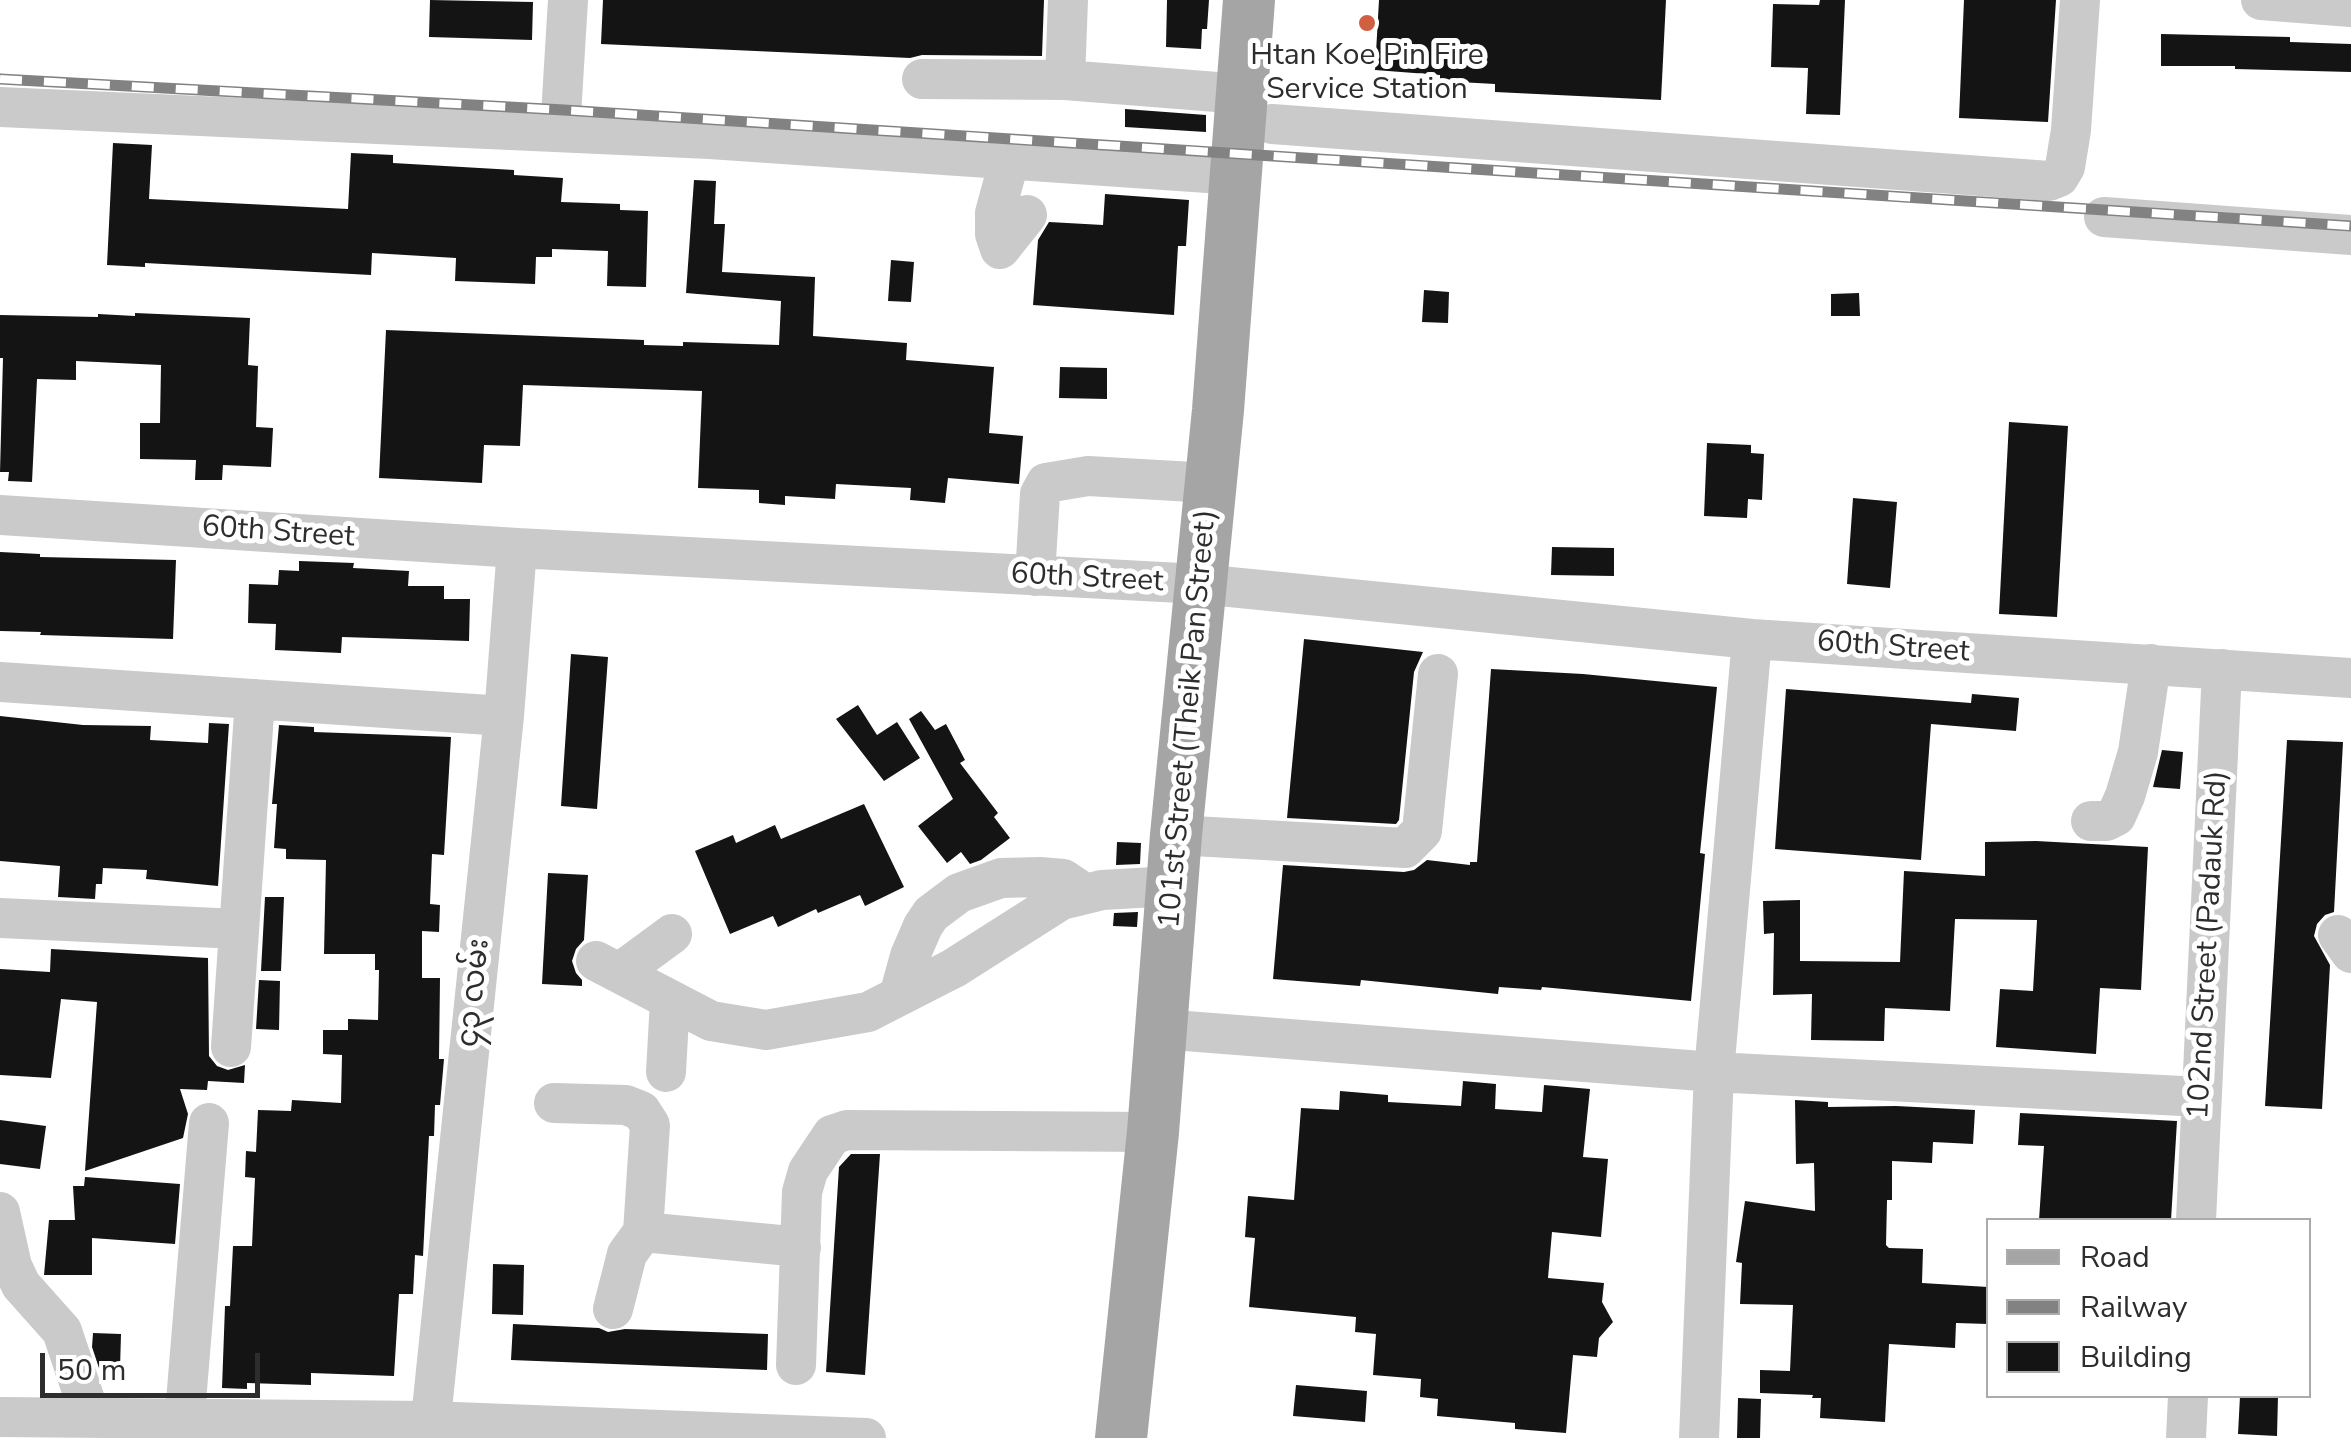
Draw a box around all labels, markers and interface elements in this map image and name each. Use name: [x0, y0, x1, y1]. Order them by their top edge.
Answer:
marker: Htan Koe Pin Fire Service Station: [1356, 12, 1378, 34]
place label: Htan Koe Pin Fire Service Station: [1250, 39, 1484, 110]
street label: 101st Street (Theik Pan Street): [1153, 508, 1225, 930]
street label: 60th Street: [200, 510, 356, 556]
street label: 60th Street: [1010, 557, 1164, 601]
street label: 60th Street: [1815, 625, 1971, 671]
street label: 102nd Street (Padauk Rd): [2182, 770, 2236, 1120]
street label: ၄၃ လမ်း: [451, 937, 499, 1049]
legend: [1986, 1218, 2311, 1398]
text: Road: [2080, 1237, 2150, 1278]
text: Railway: [2080, 1287, 2188, 1328]
scale bar: [45, 1333, 265, 1395]
text: Building: [2080, 1337, 2192, 1378]
text: 50 m: [57, 1350, 126, 1391]

